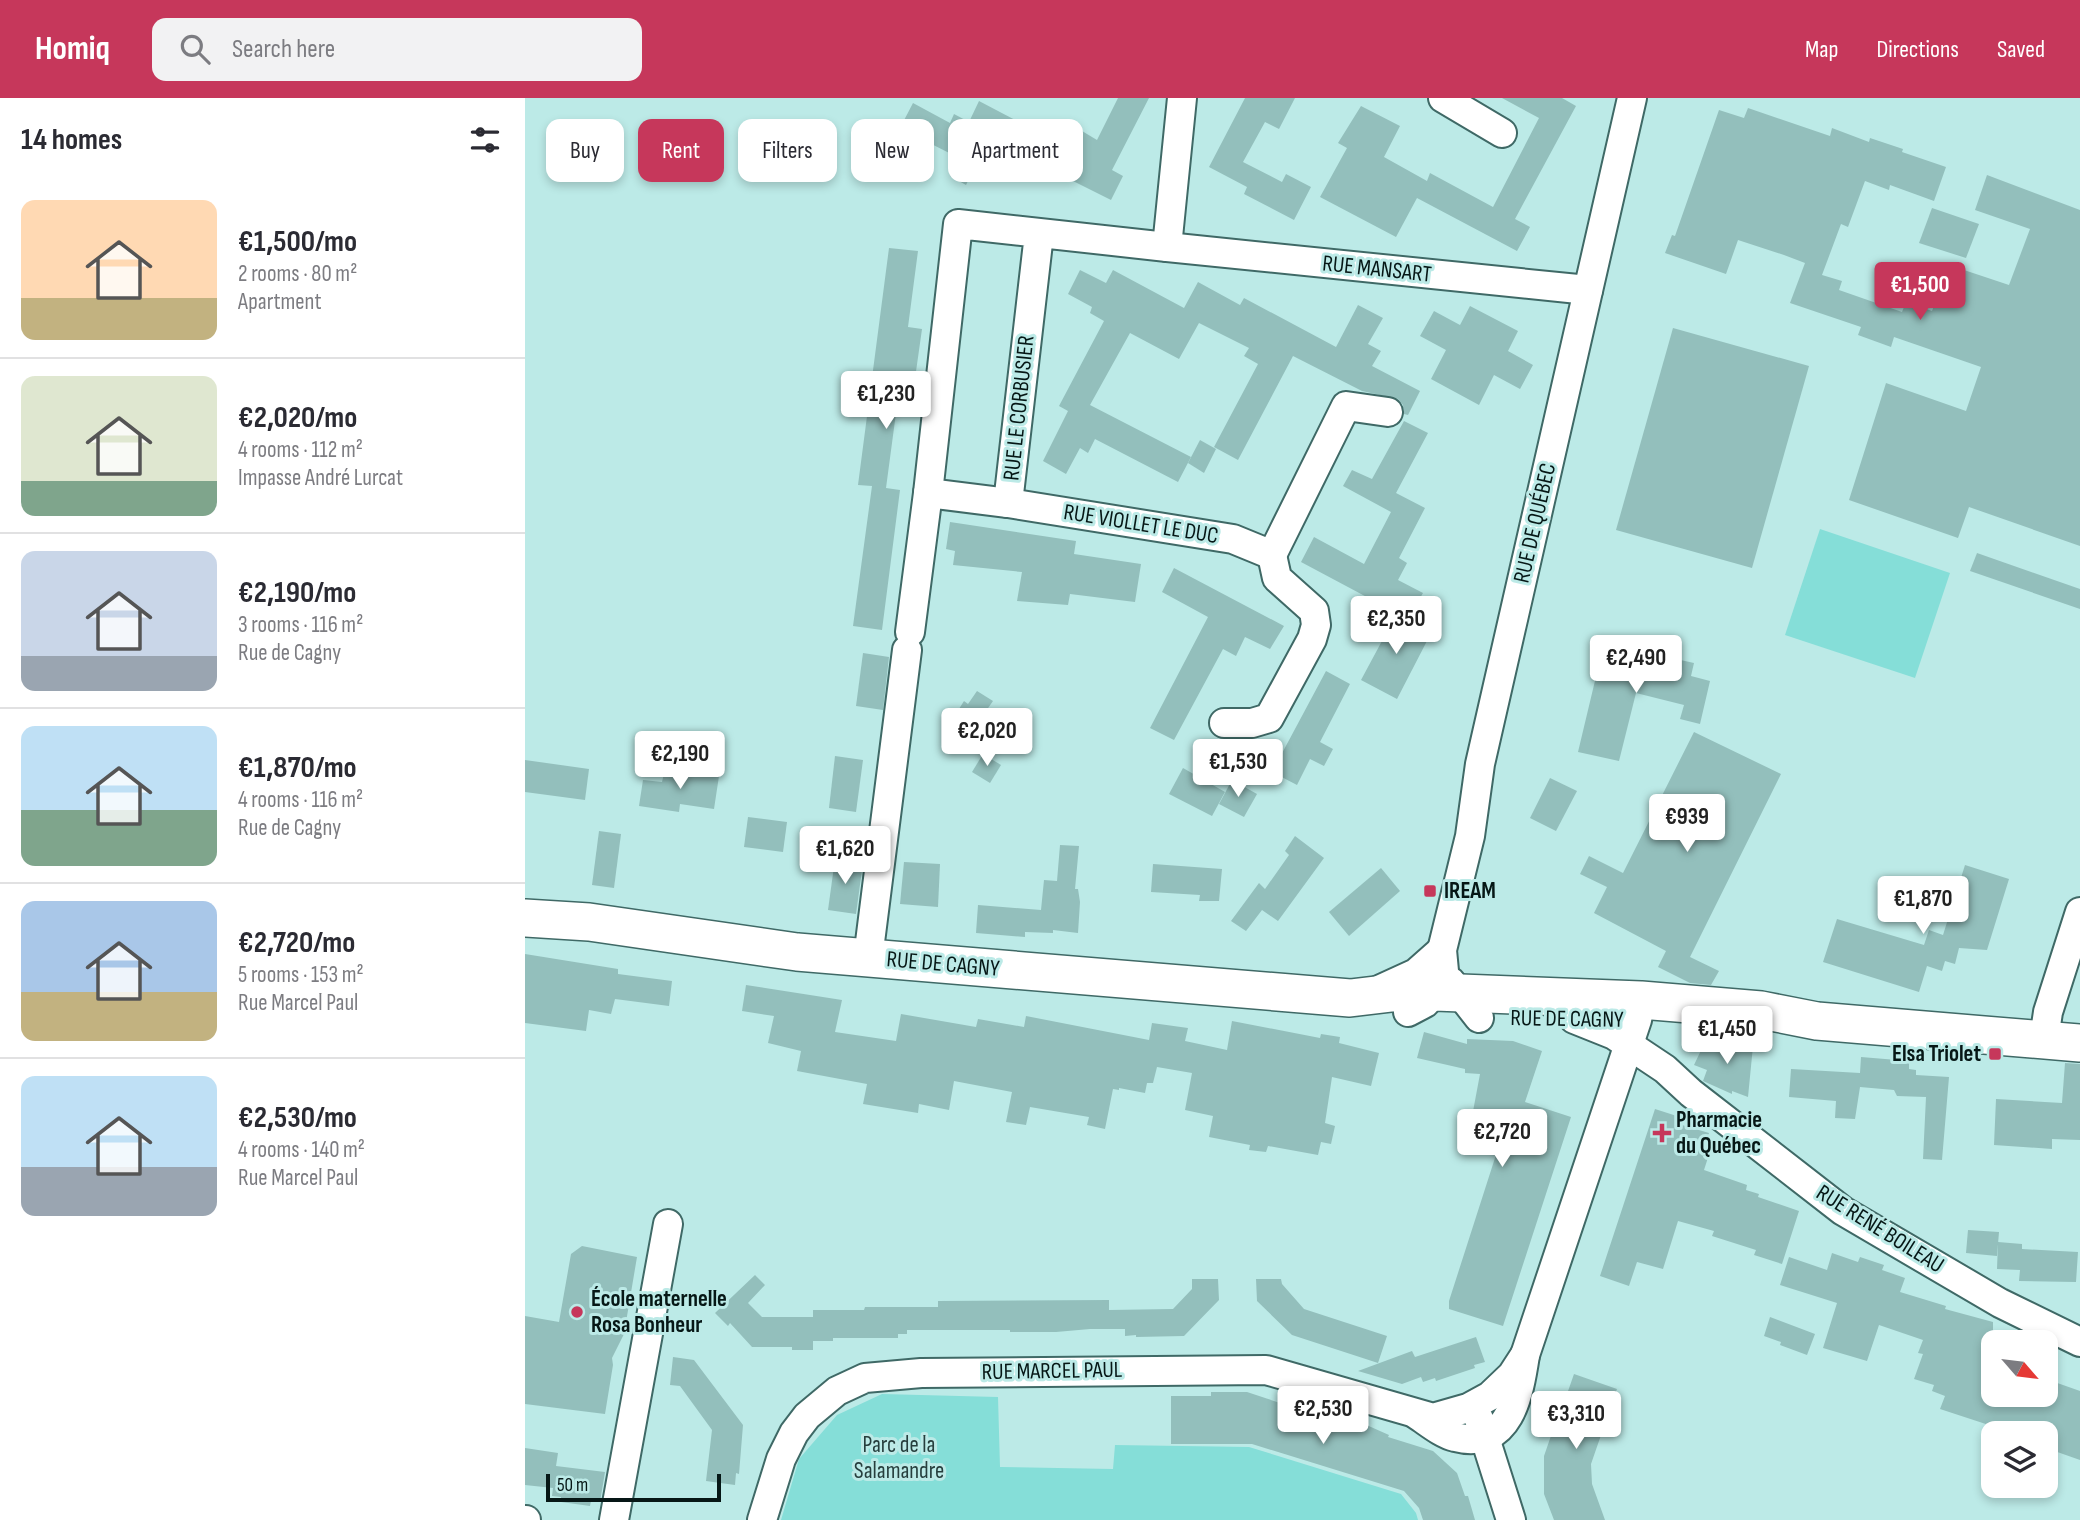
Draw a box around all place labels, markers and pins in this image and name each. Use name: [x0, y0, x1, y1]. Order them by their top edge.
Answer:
pin: €1,500: [1863, 262, 1977, 322]
pin: €1,230: [829, 372, 943, 431]
pin: €2,350: [1339, 596, 1453, 656]
pin: €2,490: [1579, 636, 1693, 695]
pin: €2,020: [930, 708, 1044, 768]
pin: €2,190: [623, 732, 737, 791]
pin: €1,530: [1181, 740, 1295, 799]
pin: €939: [1646, 794, 1728, 854]
pin: €1,620: [788, 826, 902, 886]
pin: €1,870: [1866, 876, 1980, 936]
place label: IREAM: [1444, 877, 1496, 905]
marker: IREAM: [1422, 883, 1438, 899]
pin: €1,450: [1670, 1006, 1784, 1066]
place label: Elsa Triolet: [1892, 1040, 1981, 1068]
marker: Elsa Triolet: [1987, 1046, 2003, 1062]
place label: Pharmacie du Québec: [1676, 1106, 1762, 1160]
pin: €2,720: [1445, 1110, 1559, 1169]
marker: Pharmacie du Québec: [1654, 1125, 1670, 1141]
place label: École maternelle Rosa Bonheur: [591, 1285, 727, 1339]
marker: École maternelle Rosa Bonheur: [569, 1304, 585, 1320]
pin: €2,530: [1266, 1386, 1380, 1446]
pin: €3,310: [1519, 1392, 1633, 1451]

